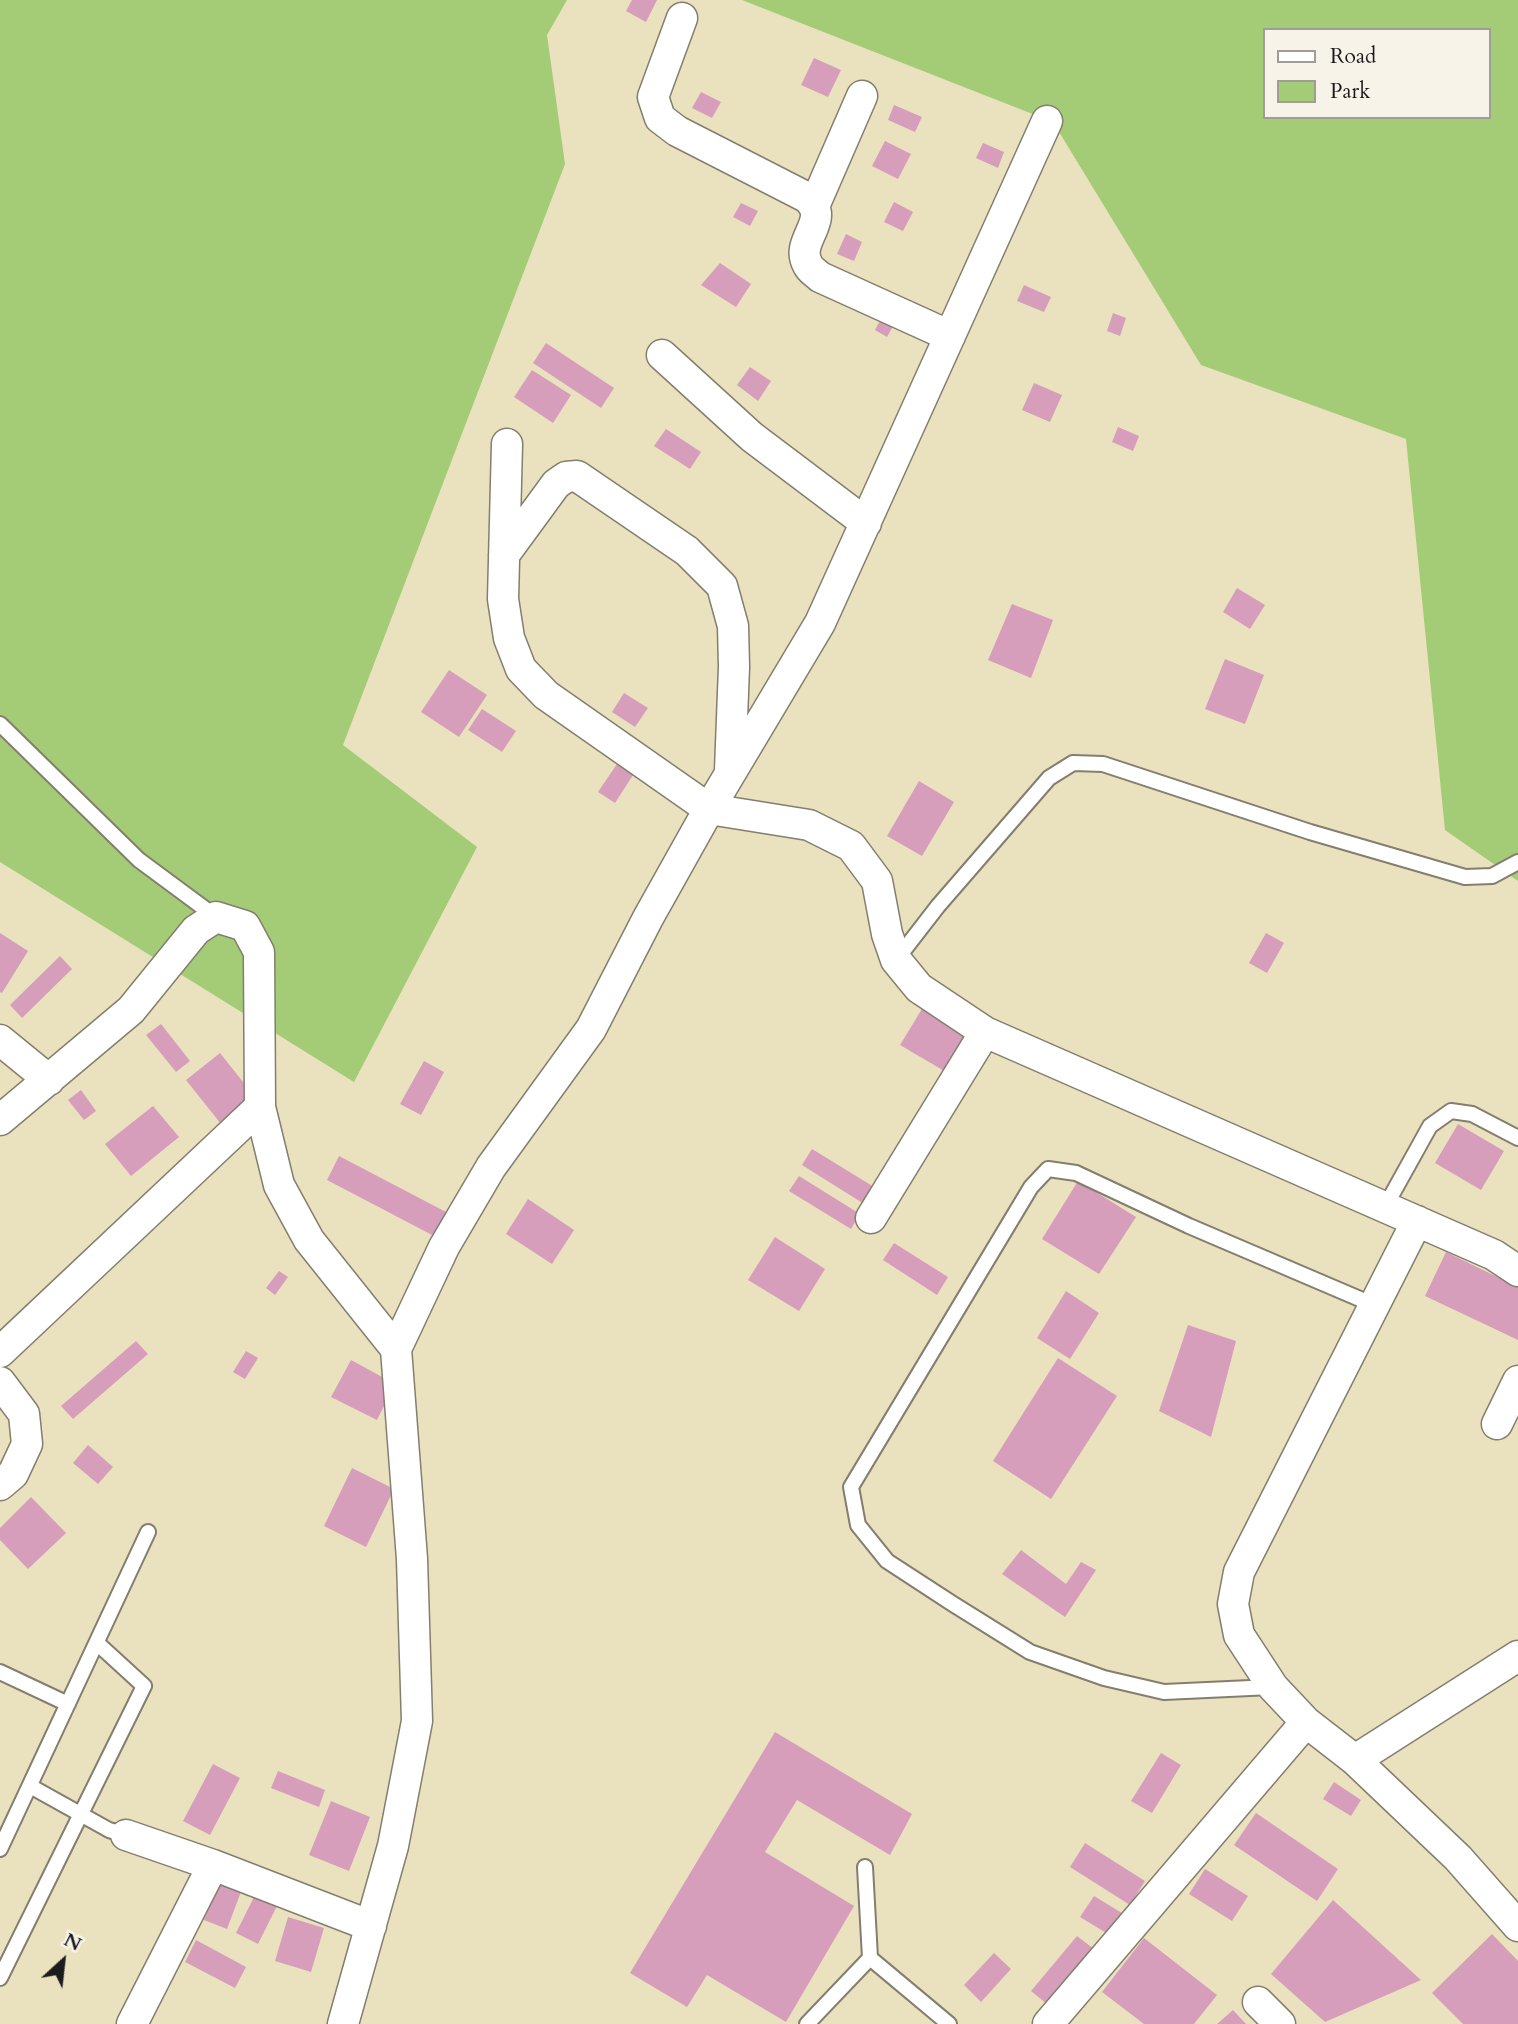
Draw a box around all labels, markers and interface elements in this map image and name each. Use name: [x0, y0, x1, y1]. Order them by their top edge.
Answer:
legend: [1262, 28, 1490, 119]
text: Road: [1330, 42, 1376, 71]
text: Park: [1330, 77, 1370, 106]
north arrow: [28, 1926, 98, 1996]
text: N: [59, 1927, 86, 1958]

